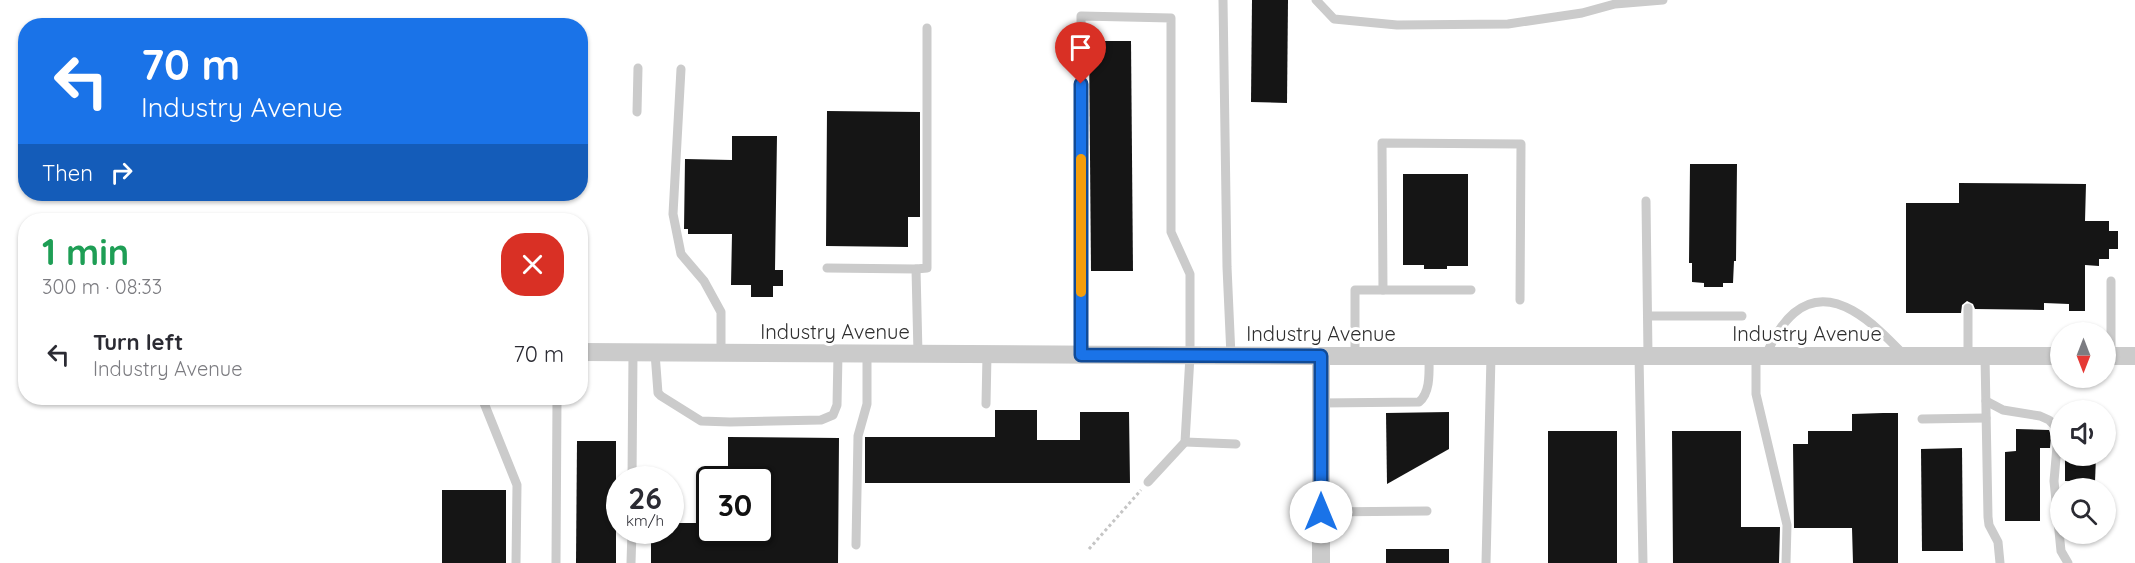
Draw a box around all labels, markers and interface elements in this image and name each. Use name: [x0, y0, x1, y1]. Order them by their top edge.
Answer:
pin: [1055, 22, 1106, 84]
icon: arrive: [1064, 31, 1097, 64]
text: 70 m: [141, 38, 240, 91]
icon: left: [42, 42, 120, 120]
text: Industry Avenue: [141, 90, 343, 124]
icon: right: [105, 156, 138, 189]
text: Then: [42, 159, 93, 187]
text: 1 min: [42, 229, 129, 274]
button: close: [501, 233, 564, 296]
text: 300 m · 08:33: [42, 274, 162, 299]
street label: Industry Avenue: [760, 319, 910, 344]
street label: Industry Avenue: [1246, 321, 1396, 346]
street label: Industry Avenue: [1732, 321, 1882, 346]
north arrow: [2050, 322, 2116, 388]
map controls: [2050, 322, 2116, 544]
text: Turn left: [93, 328, 183, 356]
icon: left: [42, 338, 75, 371]
text: 70 m: [514, 340, 564, 368]
text: Industry Avenue: [93, 356, 242, 381]
button: sound: [2050, 400, 2116, 466]
speed limit sign: 30: [696, 466, 774, 544]
button: search: [2050, 478, 2116, 544]
text: 26: [628, 479, 662, 517]
position arrow: [1289, 480, 1353, 544]
text: km/h: [626, 511, 664, 530]

